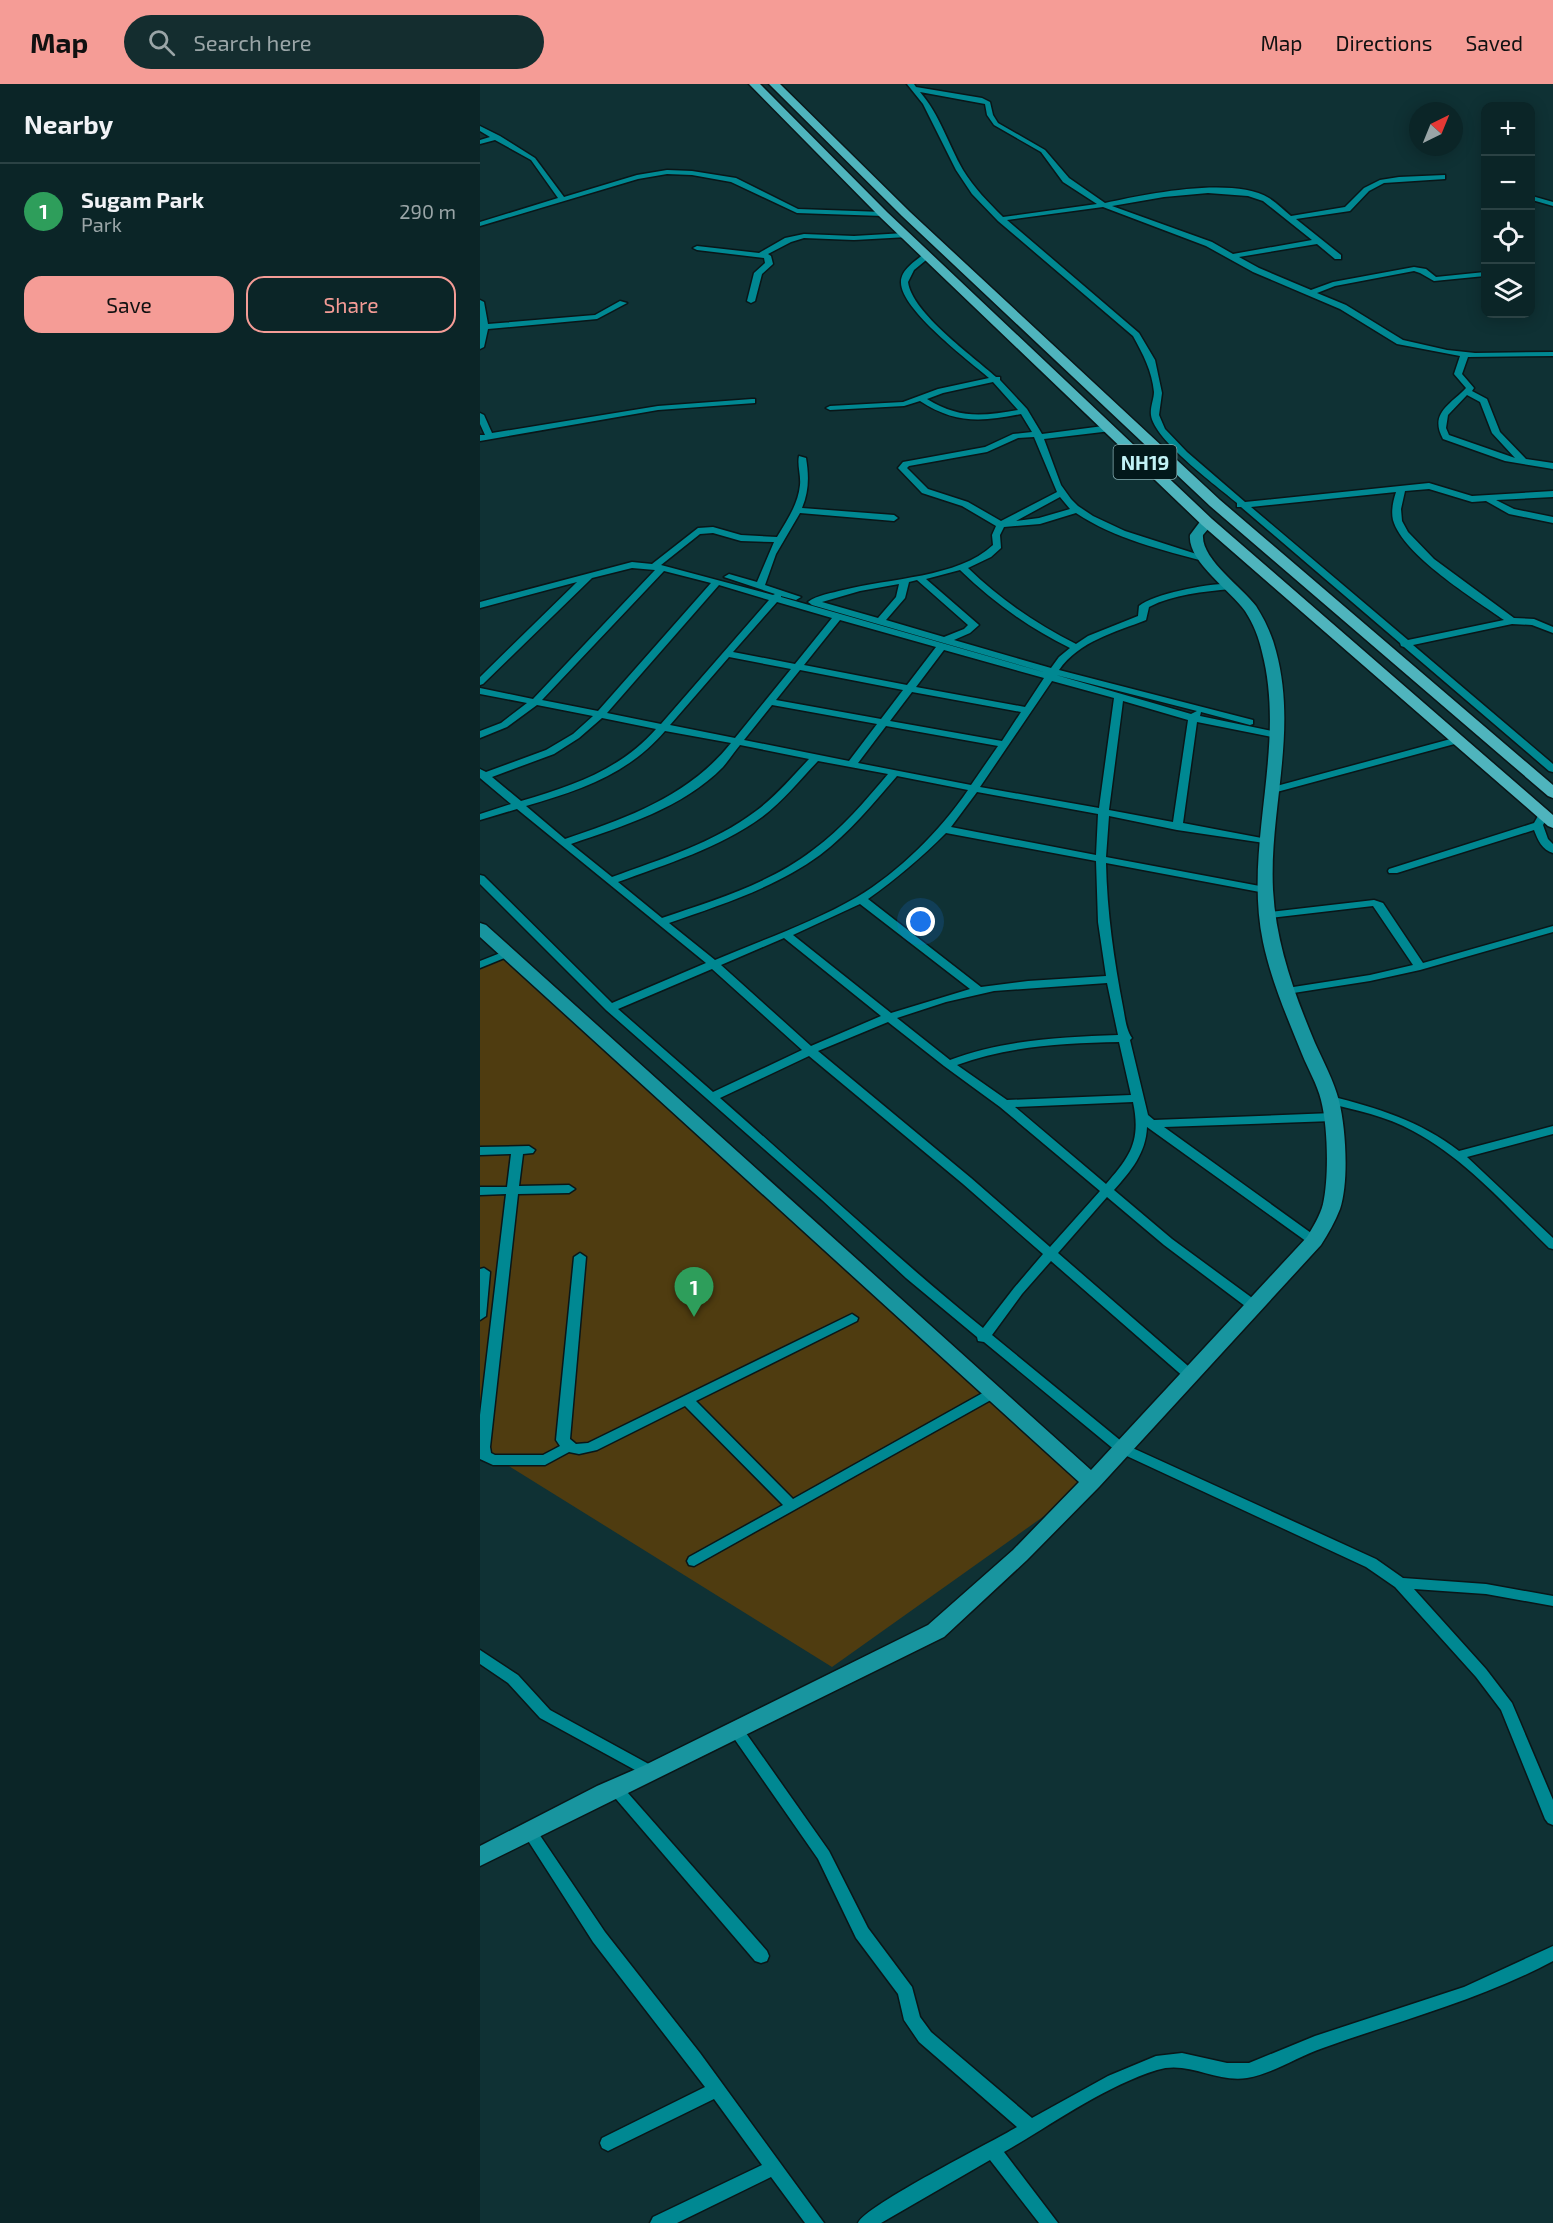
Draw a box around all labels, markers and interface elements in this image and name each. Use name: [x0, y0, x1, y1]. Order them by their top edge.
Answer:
search box: [124, 15, 544, 69]
text: Map: [30, 25, 88, 59]
icon: search: [145, 26, 178, 59]
text: Search here: [193, 29, 312, 55]
text: Map: [1260, 30, 1303, 55]
text: Directions: [1336, 30, 1432, 55]
text: Saved: [1465, 30, 1523, 55]
north arrow: [1409, 102, 1463, 156]
map controls: [1481, 102, 1535, 318]
button: +: [1481, 102, 1535, 156]
text: Nearby: [24, 108, 113, 139]
button: −: [1481, 156, 1535, 210]
text: Sugam Park: [81, 186, 204, 212]
text: 1: [39, 199, 48, 223]
text: 290 m: [399, 199, 456, 223]
button: locate: [1481, 210, 1535, 264]
text: Park: [81, 212, 122, 236]
button: layers: [1481, 264, 1535, 318]
button: Save: [24, 276, 234, 333]
button: Share: [246, 276, 456, 333]
road number: NH19: [1114, 445, 1176, 479]
your location: [906, 907, 935, 936]
pin: 1: [674, 1268, 714, 1317]

